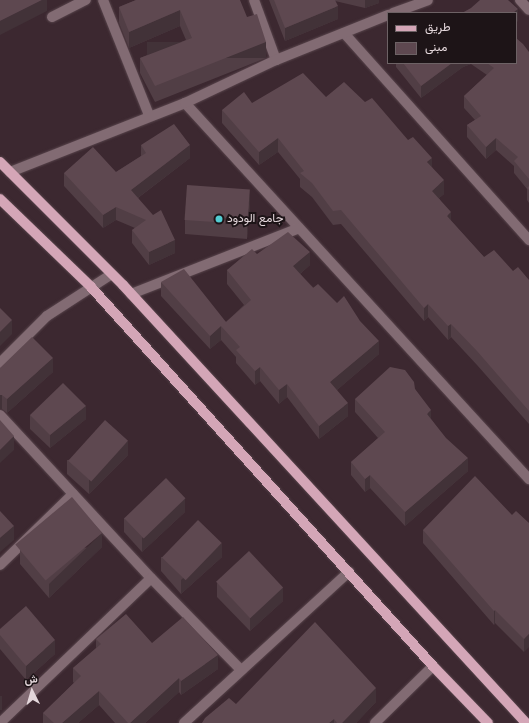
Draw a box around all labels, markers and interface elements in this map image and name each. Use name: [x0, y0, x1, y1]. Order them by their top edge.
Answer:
legend: [387, 12, 517, 64]
text: طريق: [425, 20, 450, 34]
text: مبنى: [425, 40, 447, 54]
place label: جامع الودود: [227, 212, 284, 226]
marker: جامع الودود: [214, 214, 224, 224]
north arrow: [12, 671, 52, 711]
text: ش: [24, 672, 38, 686]

